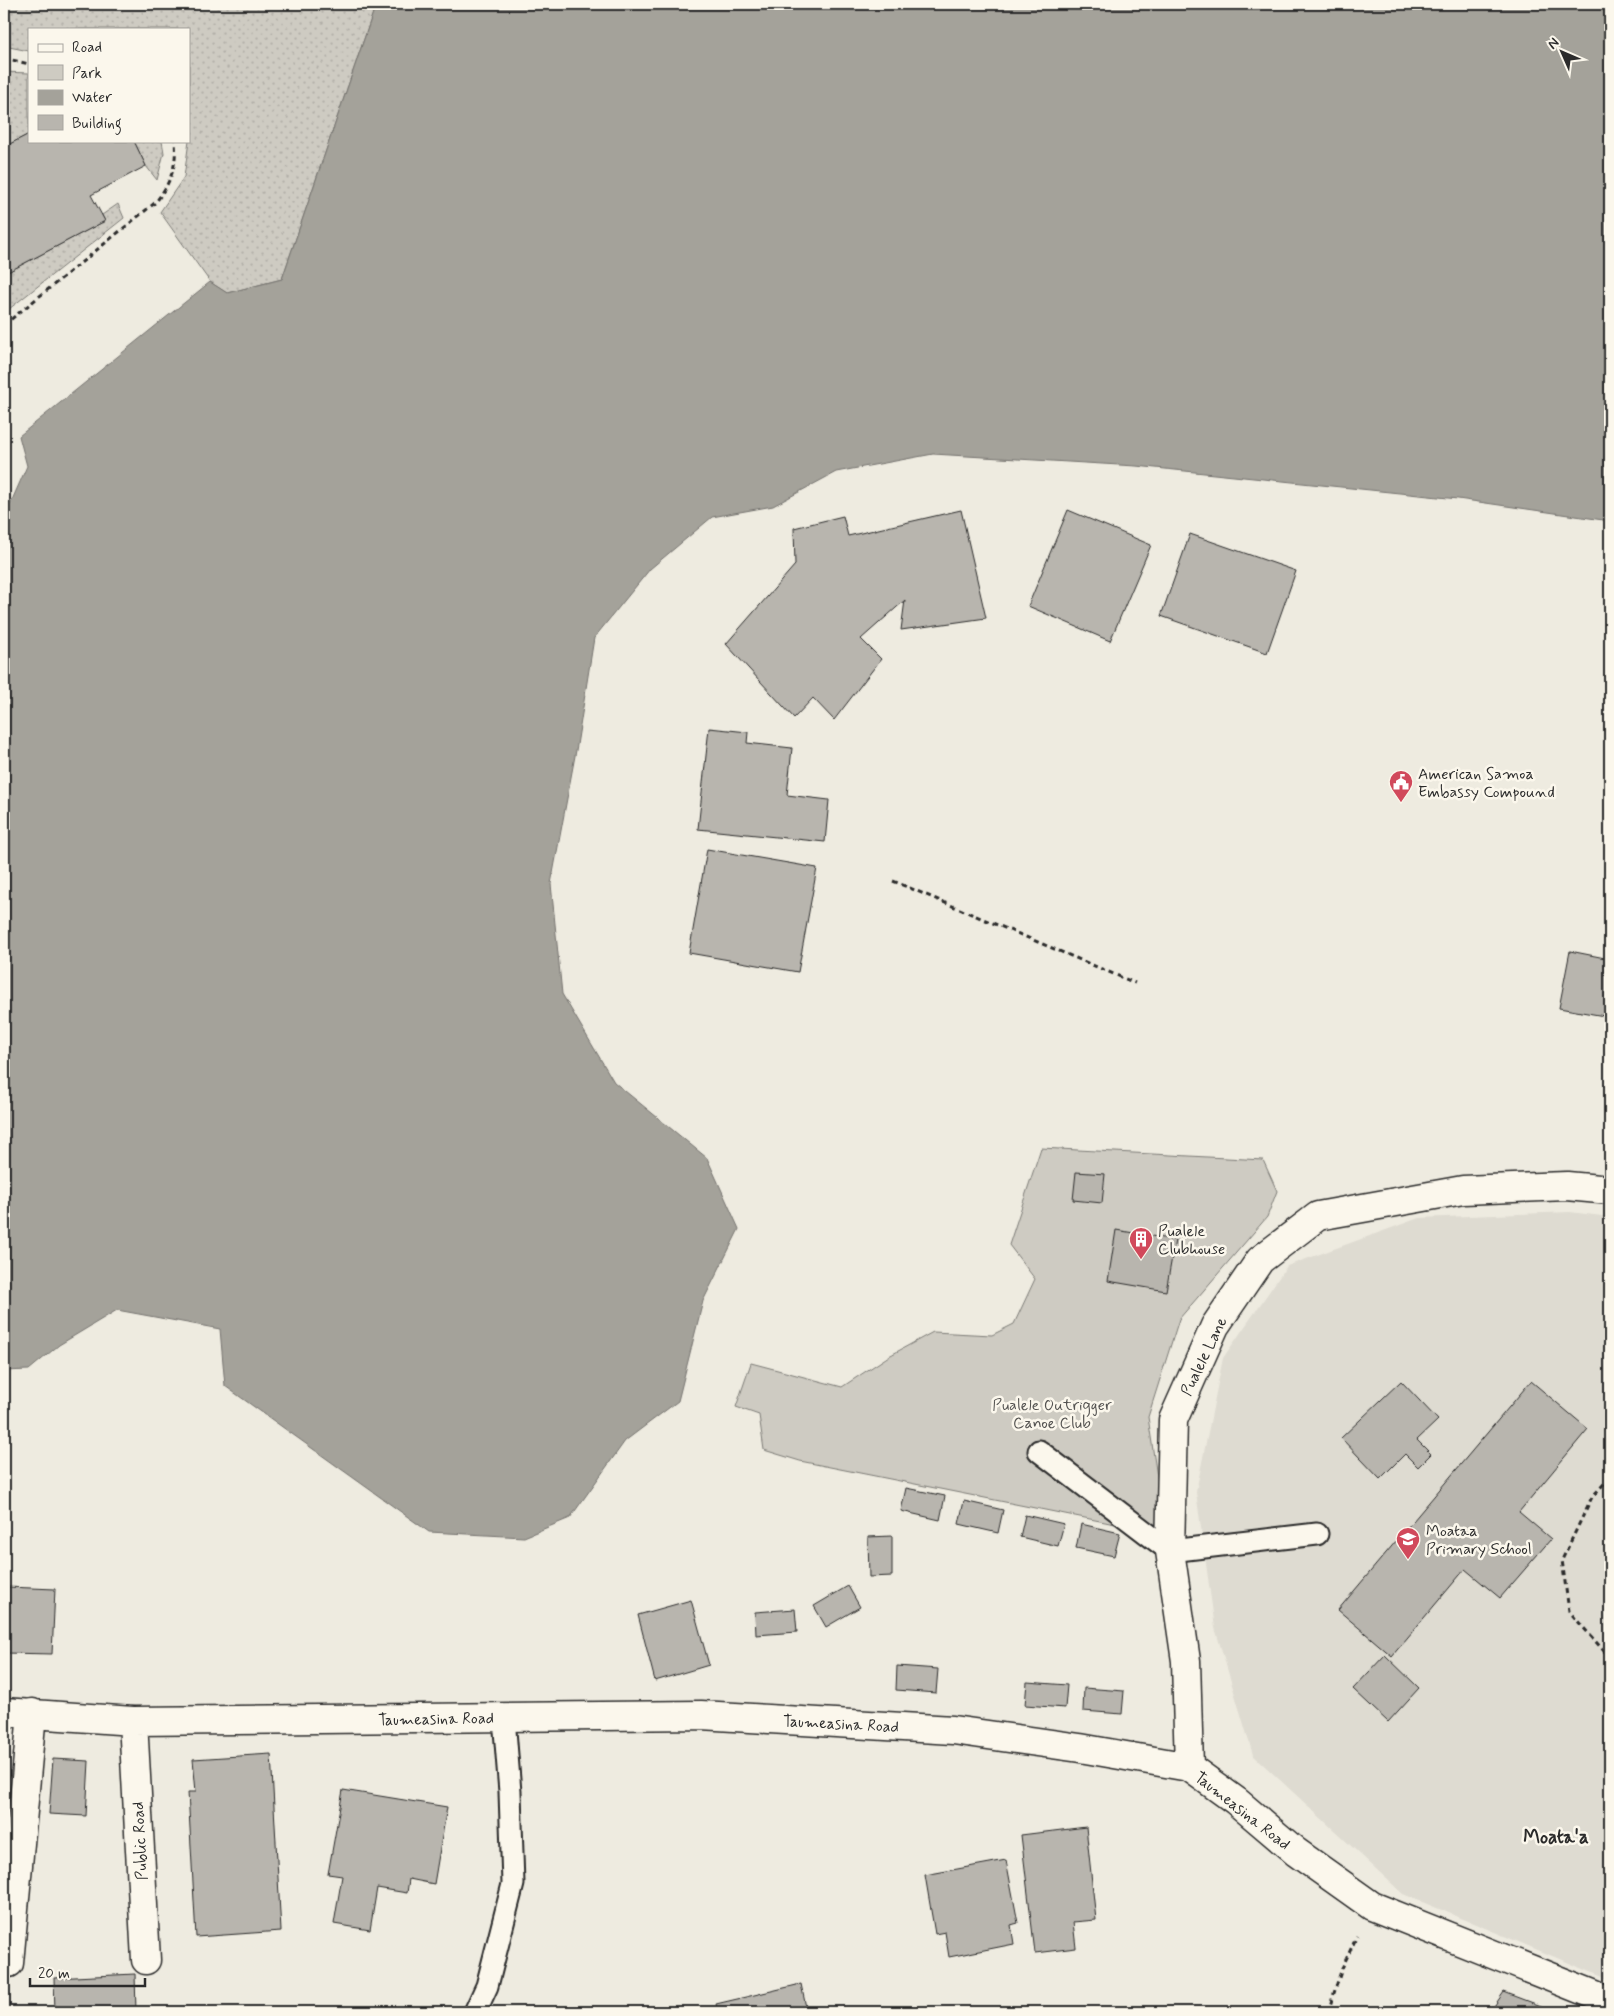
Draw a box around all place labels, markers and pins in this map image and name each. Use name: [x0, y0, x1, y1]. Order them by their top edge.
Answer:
place label: American Samoa Embassy Compound: [1418, 764, 1555, 803]
public building icon: American Samoa Embassy Compound: [1388, 769, 1414, 803]
place label: Pualele Clubhouse: [1158, 1221, 1225, 1260]
building icon: Pualele Clubhouse: [1128, 1226, 1154, 1260]
place label: Moataa Primary School: [1426, 1521, 1532, 1560]
school or university icon: Moataa Primary School: [1395, 1526, 1421, 1560]

